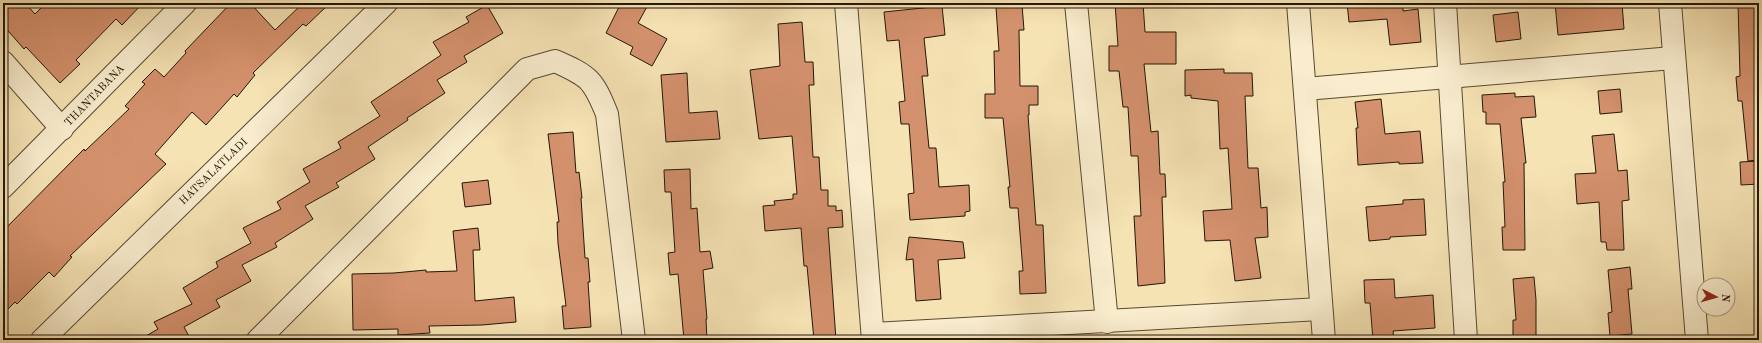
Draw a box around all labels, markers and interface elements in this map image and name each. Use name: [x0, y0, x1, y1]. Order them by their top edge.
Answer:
street label: THANTABANA: [63, 63, 127, 129]
street label: HATSALATLADI: [178, 137, 250, 207]
north arrow: [1696, 277, 1736, 317]
text: N: [1718, 293, 1730, 303]

